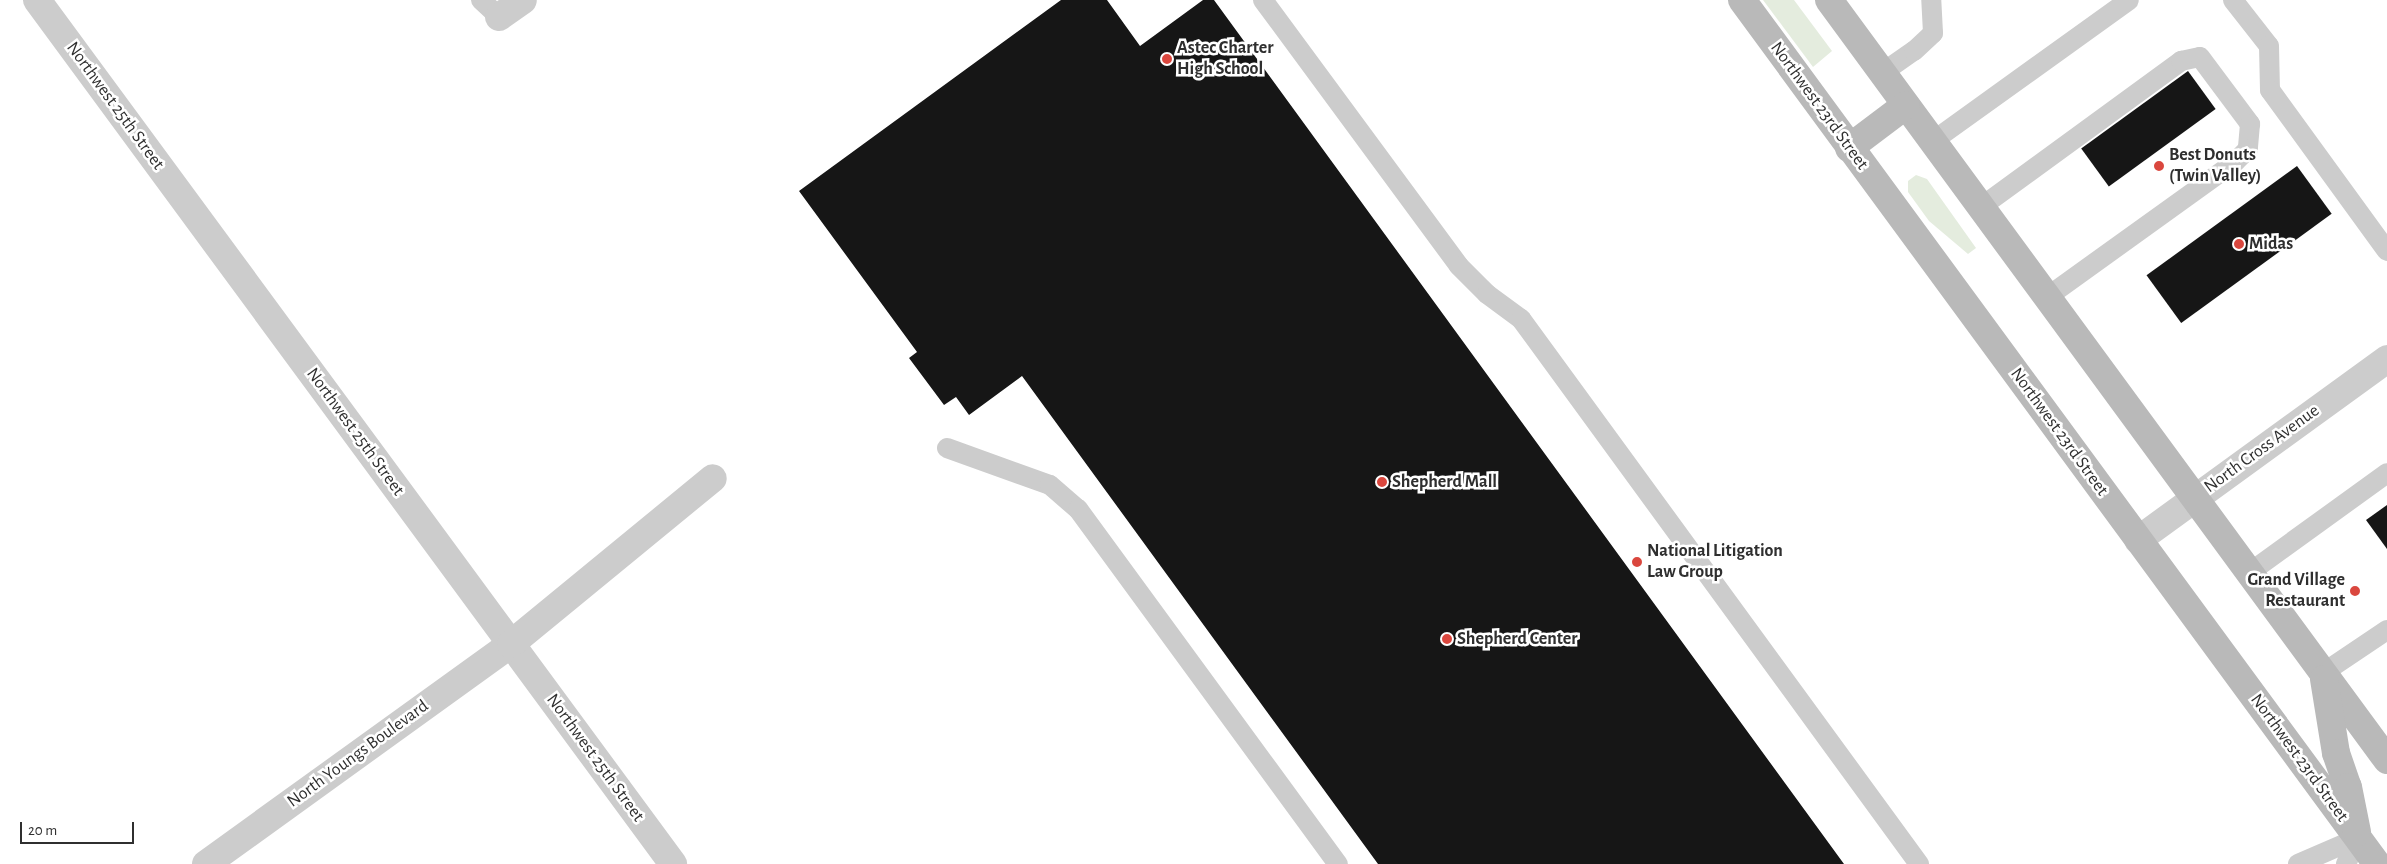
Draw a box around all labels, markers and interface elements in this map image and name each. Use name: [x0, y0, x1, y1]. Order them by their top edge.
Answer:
street label: Northwest 25th Street: [61, 38, 169, 174]
place label: Astec Charter High School: [1177, 38, 1273, 80]
street label: Northwest 23rd Street: [1765, 38, 1873, 174]
marker: Astec Charter High School: [1161, 53, 1173, 65]
place label: Best Donuts (Twin Valley): [2169, 145, 2261, 188]
marker: Best Donuts (Twin Valley): [2153, 160, 2165, 172]
place label: Midas: [2249, 233, 2293, 255]
marker: Midas: [2233, 238, 2245, 250]
street label: Northwest 25th Street: [301, 364, 409, 500]
street label: Northwest 23rd Street: [2005, 364, 2113, 500]
street label: North Cross Avenue: [2200, 400, 2324, 498]
place label: Shepherd Mall: [1392, 471, 1497, 493]
marker: Shepherd Mall: [1376, 476, 1388, 488]
place label: National Litigation Law Group: [1647, 541, 1783, 584]
marker: National Litigation Law Group: [1631, 556, 1643, 568]
place label: Grand Village Restaurant: [2247, 570, 2345, 612]
marker: Grand Village Restaurant: [2349, 585, 2361, 597]
place label: Shepherd Center: [1457, 628, 1578, 650]
marker: Shepherd Center: [1441, 633, 1453, 645]
street label: Northwest 25th Street: [541, 690, 649, 826]
street label: Northwest 23rd Street: [2245, 690, 2353, 826]
street label: North Youngs Boulevard: [283, 696, 433, 812]
scale bar: [22, 812, 136, 844]
text: 20 m: [28, 823, 57, 838]

